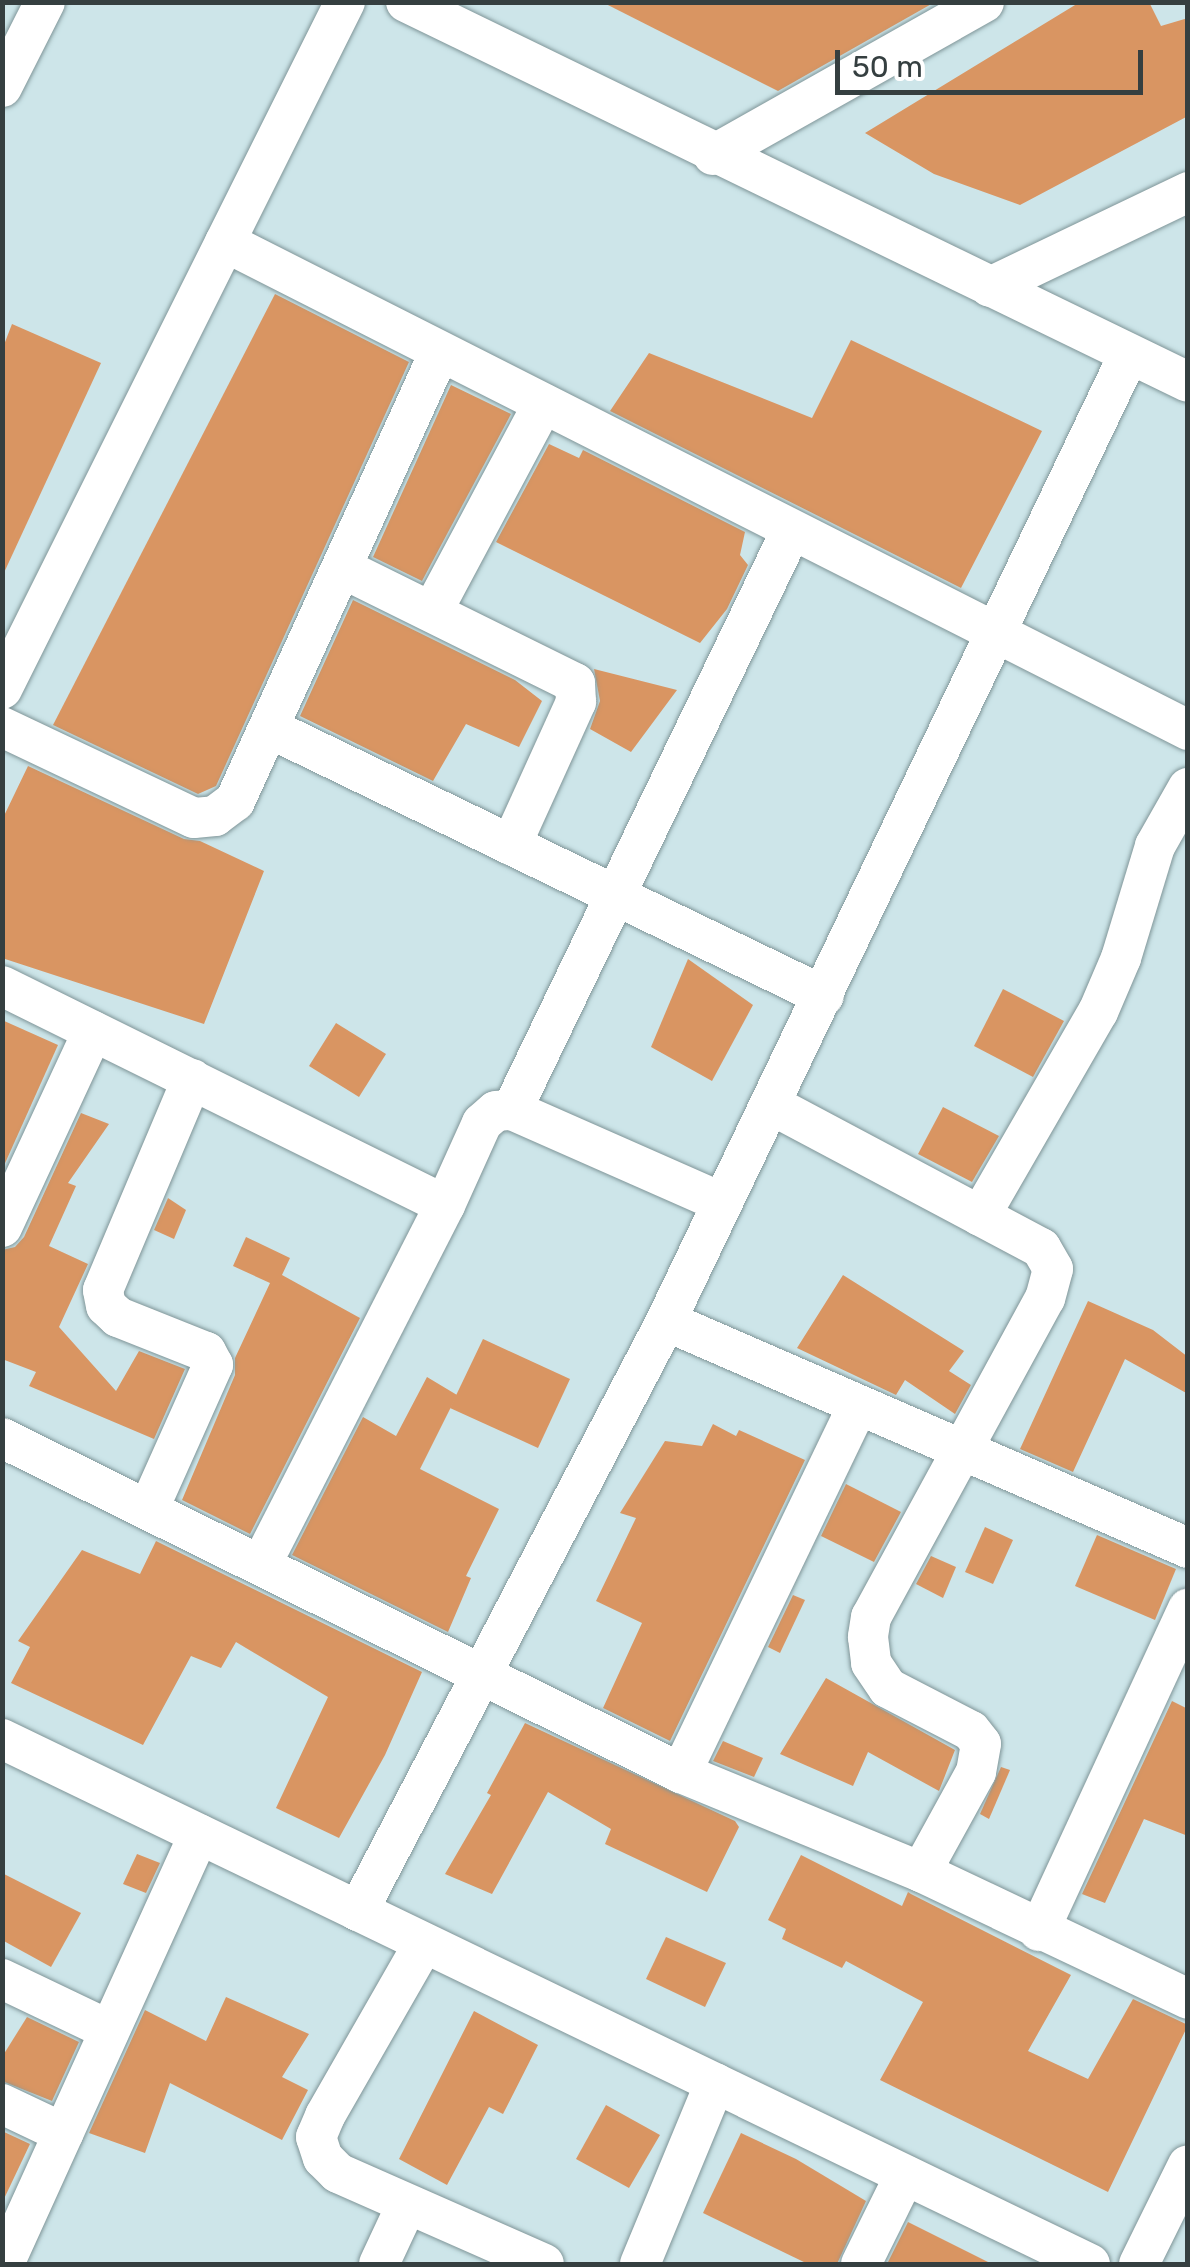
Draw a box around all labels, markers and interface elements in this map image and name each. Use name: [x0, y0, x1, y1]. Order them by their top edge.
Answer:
scale bar: [840, 30, 1148, 92]
text: 50 m: [852, 49, 923, 85]

